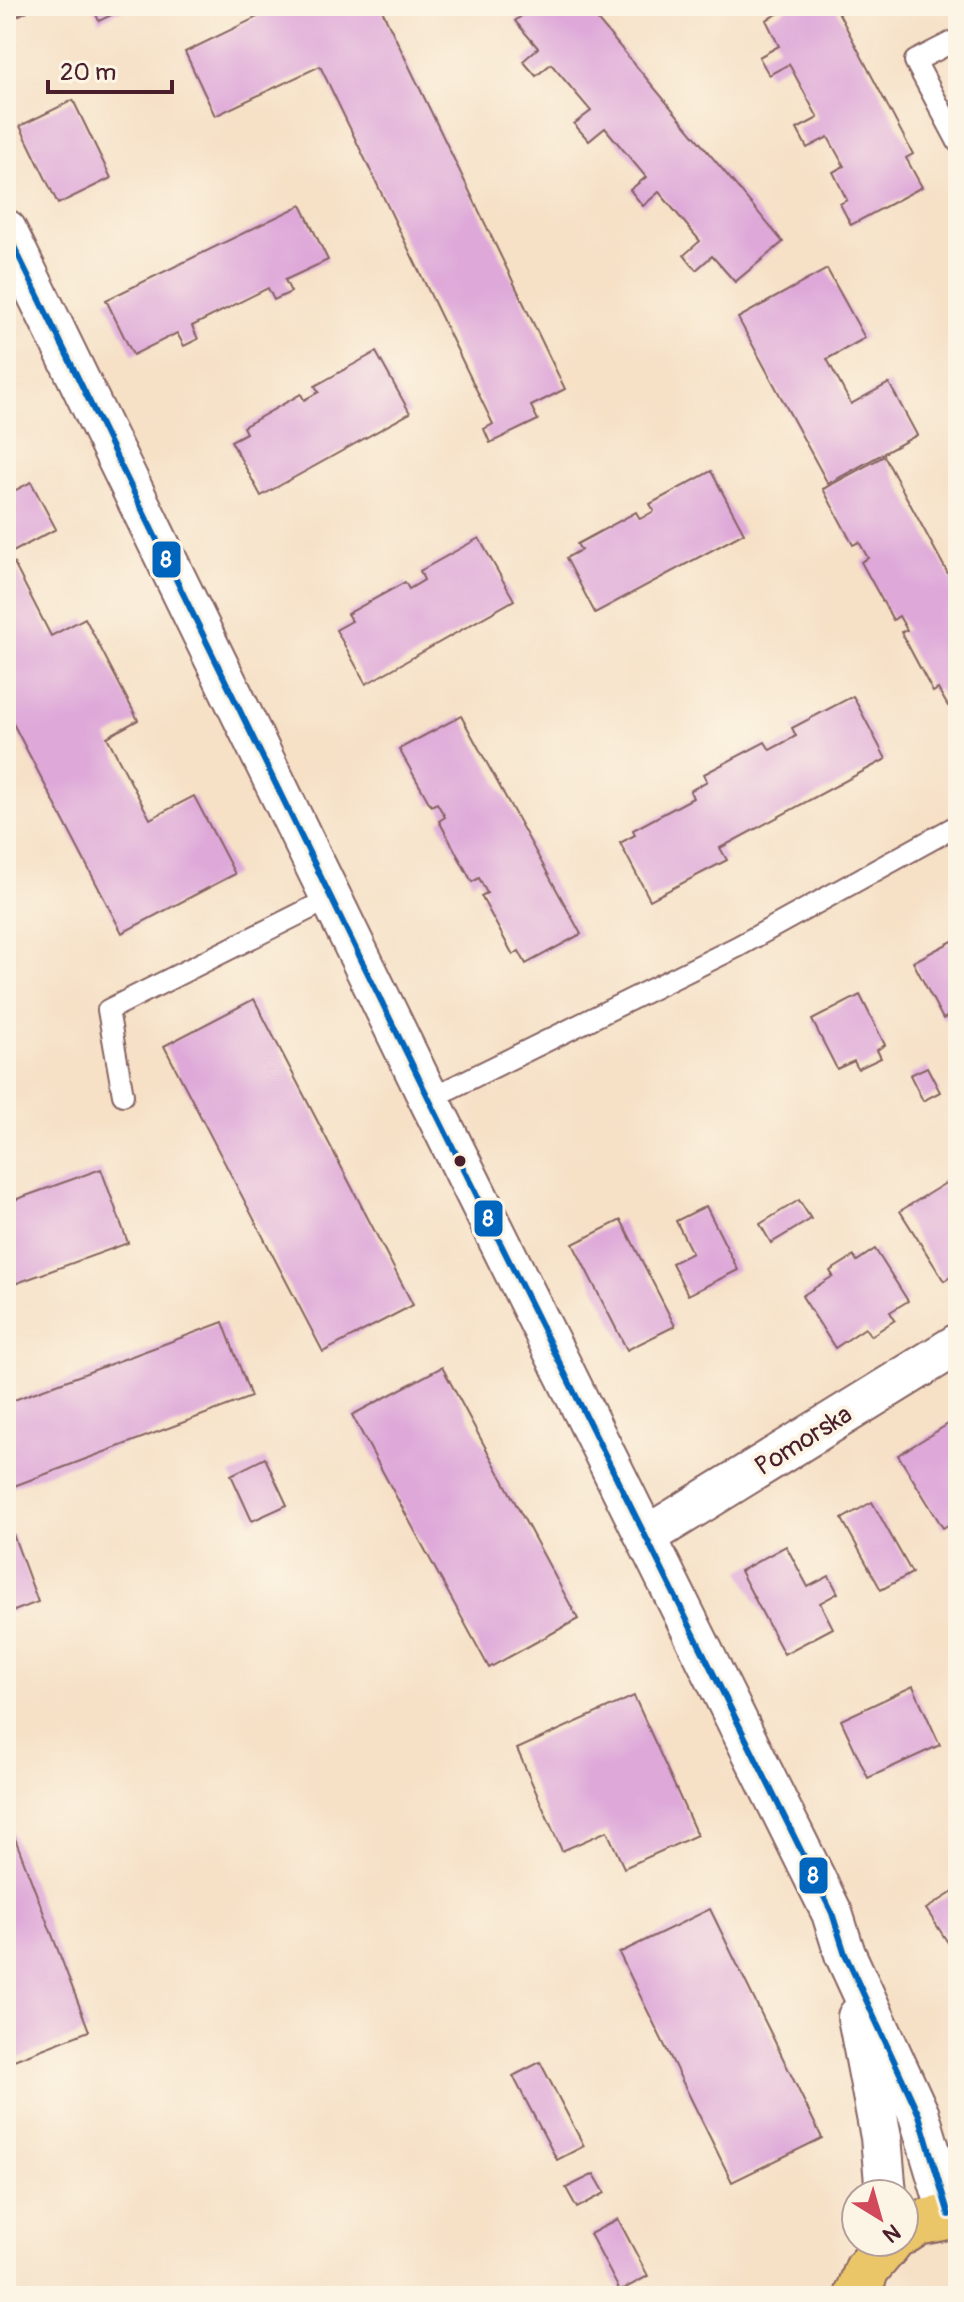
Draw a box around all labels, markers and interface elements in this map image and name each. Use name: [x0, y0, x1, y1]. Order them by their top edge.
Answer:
scale bar: [48, 44, 172, 94]
text: 20 m: [60, 58, 116, 87]
line badge: 8: [151, 540, 182, 579]
text: 8: [160, 546, 172, 574]
unlabelled marker: [452, 1153, 468, 1169]
line badge: 8: [473, 1199, 504, 1238]
text: 8: [482, 1205, 494, 1233]
street label: Pomorska: [749, 1399, 858, 1483]
line badge: 8: [798, 1856, 829, 1895]
text: 8: [807, 1862, 819, 1890]
north arrow: [840, 2178, 920, 2258]
text: N: [877, 2218, 906, 2249]

